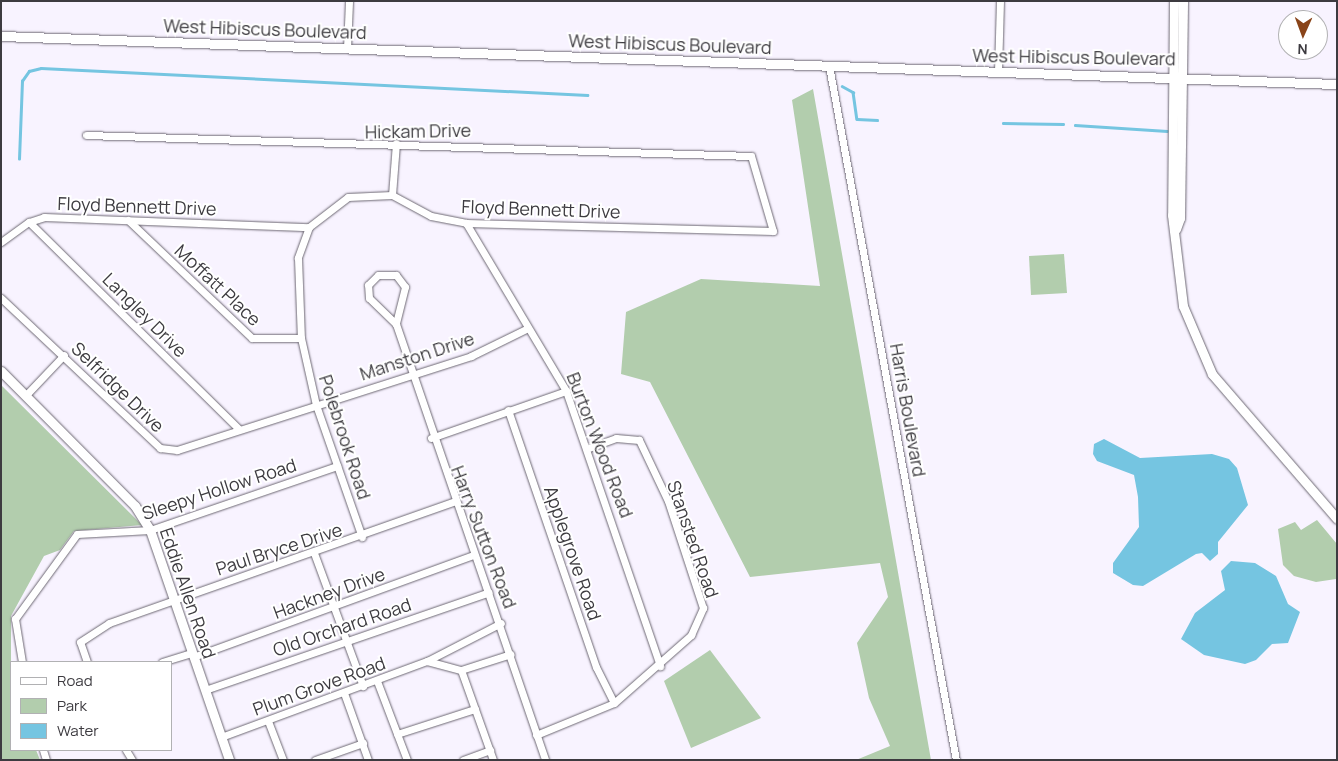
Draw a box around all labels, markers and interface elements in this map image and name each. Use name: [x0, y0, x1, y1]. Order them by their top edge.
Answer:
north arrow: [1278, 10, 1328, 60]
street label: West Hibiscus Boulevard: [163, 15, 367, 43]
street label: West Hibiscus Boulevard: [568, 30, 772, 58]
text: N: [1297, 40, 1308, 59]
street label: West Hibiscus Boulevard: [972, 44, 1176, 70]
street label: Hickam Drive: [365, 119, 471, 143]
street label: Floyd Bennett Drive: [57, 192, 217, 220]
street label: Floyd Bennett Drive: [461, 195, 621, 223]
street label: Moffatt Place: [171, 240, 265, 330]
street label: Langley Drive: [98, 268, 192, 362]
street label: Manston Drive: [357, 327, 477, 385]
street label: Selfridge Drive: [67, 337, 169, 437]
street label: Harris Boulevard: [886, 342, 930, 478]
street label: Burton Wood Road: [562, 369, 638, 521]
street label: Polebrook Road: [315, 372, 375, 502]
street label: Sleepy Hollow Road: [139, 454, 299, 524]
street label: Harry Sutton Road: [447, 463, 521, 611]
street label: Stansted Road: [663, 477, 723, 601]
street label: Applegrove Road: [540, 483, 606, 623]
street label: Paul Bryce Drive: [213, 518, 345, 580]
street label: Eddie Allen Road: [155, 525, 221, 661]
street label: Hackney Drive: [270, 563, 388, 623]
street label: Old Orchard Road: [270, 593, 414, 661]
street label: Plum Grove Road: [250, 652, 388, 720]
legend: [10, 661, 172, 751]
text: Road: [57, 670, 93, 691]
text: Park: [57, 695, 87, 716]
text: Water: [57, 720, 99, 741]

